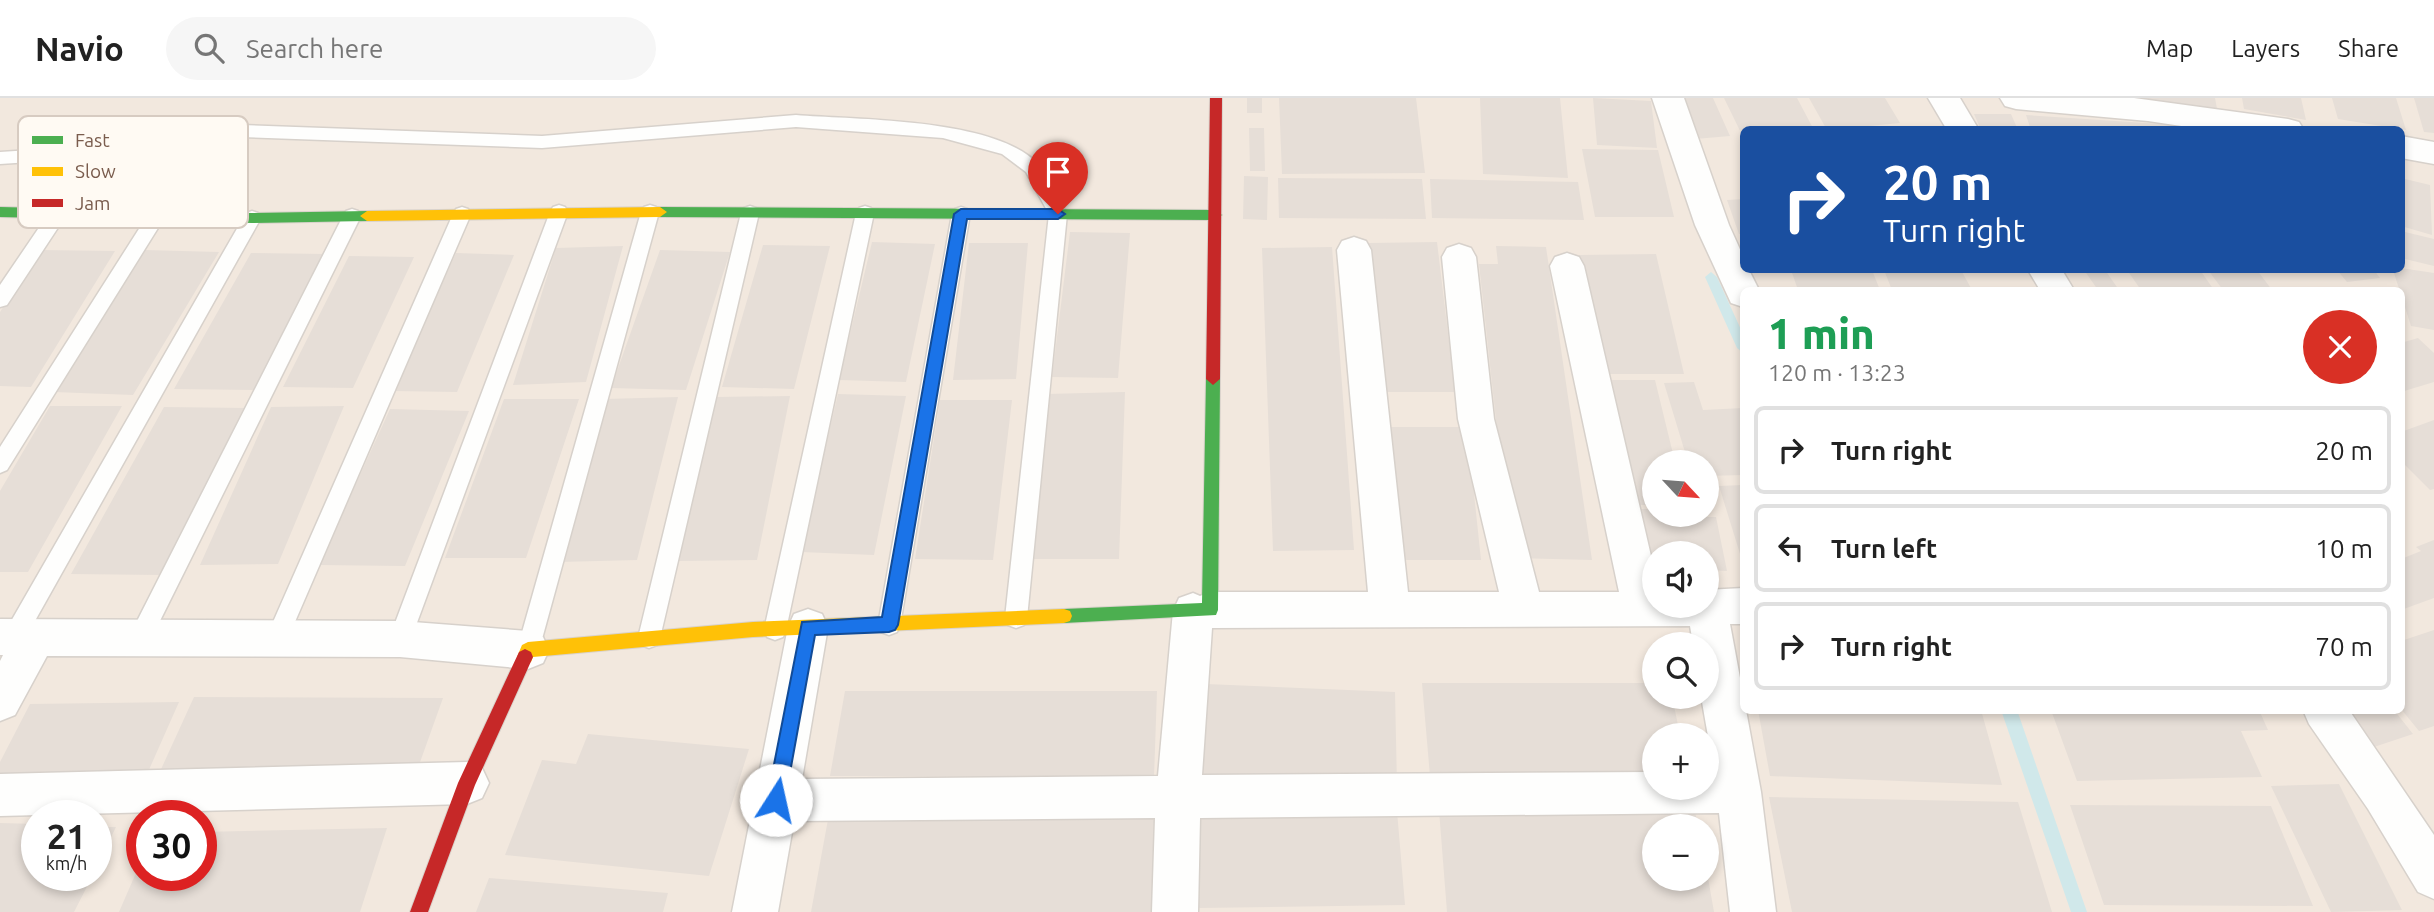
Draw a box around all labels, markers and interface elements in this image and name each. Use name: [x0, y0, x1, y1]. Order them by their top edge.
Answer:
search box: [166, 17, 656, 80]
icon: search: [190, 29, 228, 67]
text: Navio: [35, 30, 124, 67]
text: Search here: [246, 34, 383, 63]
text: Map: [2146, 35, 2193, 62]
text: Layers: [2231, 35, 2300, 62]
text: Share: [2338, 35, 2399, 62]
legend: [18, 116, 248, 228]
text: Fast: [75, 129, 110, 151]
pin: [1028, 142, 1088, 214]
icon: arrive: [1039, 153, 1077, 191]
icon: right: [1768, 154, 1859, 245]
text: 20 m: [1883, 154, 1992, 209]
text: Slow: [75, 160, 116, 182]
text: Jam: [75, 192, 111, 214]
text: Turn right: [1883, 212, 2025, 248]
text: 1 min: [1768, 310, 1875, 357]
button: close: [2303, 310, 2377, 384]
text: 120 m · 13:23: [1768, 360, 1906, 385]
icon: right: [1772, 431, 1810, 469]
text: Turn right: [1831, 436, 1952, 465]
text: 20 m: [2315, 436, 2373, 465]
north arrow: [1642, 450, 1718, 527]
map controls: [1642, 450, 1719, 891]
icon: left: [1772, 529, 1810, 567]
text: Turn left: [1831, 534, 1937, 563]
text: 10 m: [2315, 534, 2373, 563]
button: sound: [1642, 541, 1719, 618]
icon: right: [1772, 627, 1810, 665]
button: search: [1642, 632, 1719, 709]
text: Turn right: [1831, 632, 1952, 661]
text: 70 m: [2315, 632, 2373, 661]
button: +: [1642, 723, 1719, 800]
position arrow: [739, 763, 813, 837]
speed limit sign: 30: [126, 800, 217, 891]
button: −: [1642, 814, 1719, 891]
text: 21: [47, 816, 86, 856]
text: km/h: [46, 853, 87, 873]

